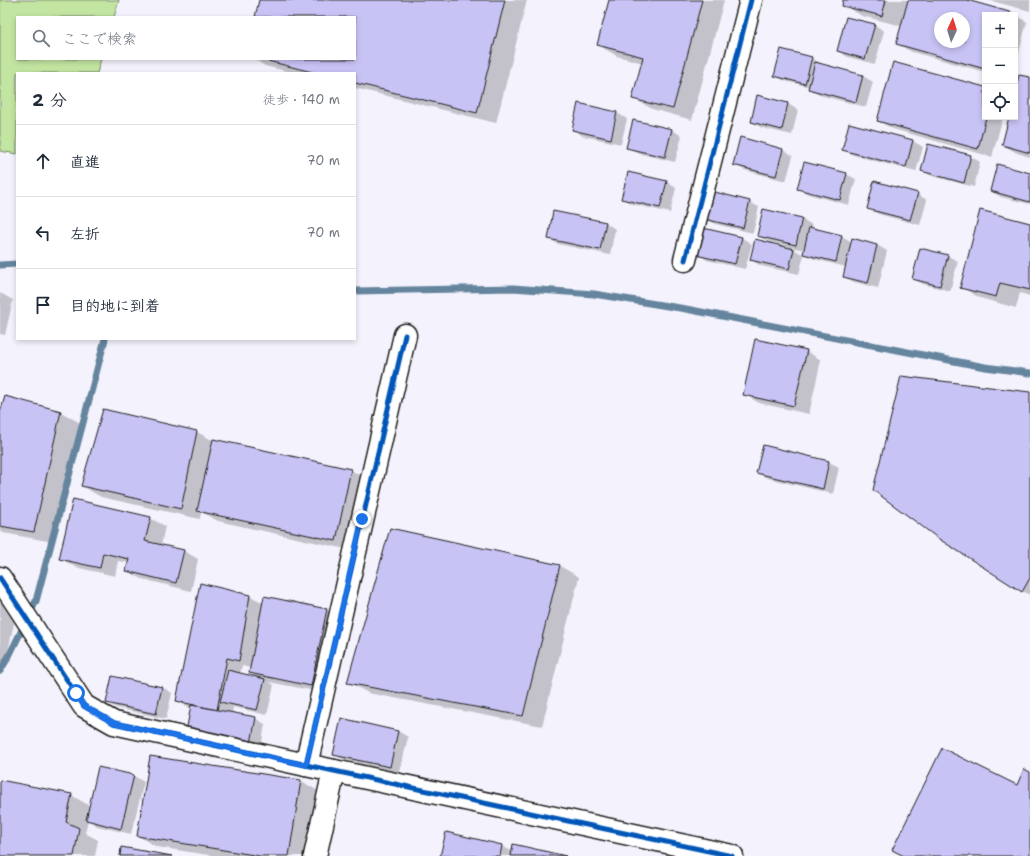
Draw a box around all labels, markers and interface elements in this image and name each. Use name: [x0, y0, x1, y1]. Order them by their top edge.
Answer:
north arrow: [934, 12, 970, 48]
map controls: [982, 12, 1018, 120]
button: +: [982, 12, 1018, 48]
search box: [16, 16, 356, 60]
icon: search: [30, 27, 52, 49]
text: ここで検索: [62, 29, 137, 49]
button: −: [982, 48, 1018, 84]
button: locate: [982, 84, 1018, 120]
text: 2 分: [32, 89, 67, 111]
text: 徒歩 · 140 m: [263, 91, 340, 108]
icon: ahead: [32, 150, 54, 172]
text: 直進: [70, 152, 100, 172]
text: 70 m: [306, 152, 340, 169]
icon: left: [32, 222, 54, 244]
text: 左折: [70, 224, 100, 244]
text: 70 m: [306, 224, 340, 241]
icon: arrive: [32, 294, 54, 316]
text: 目的地に到着: [70, 296, 160, 316]
route end: [353, 510, 371, 528]
route start: [67, 684, 85, 702]

